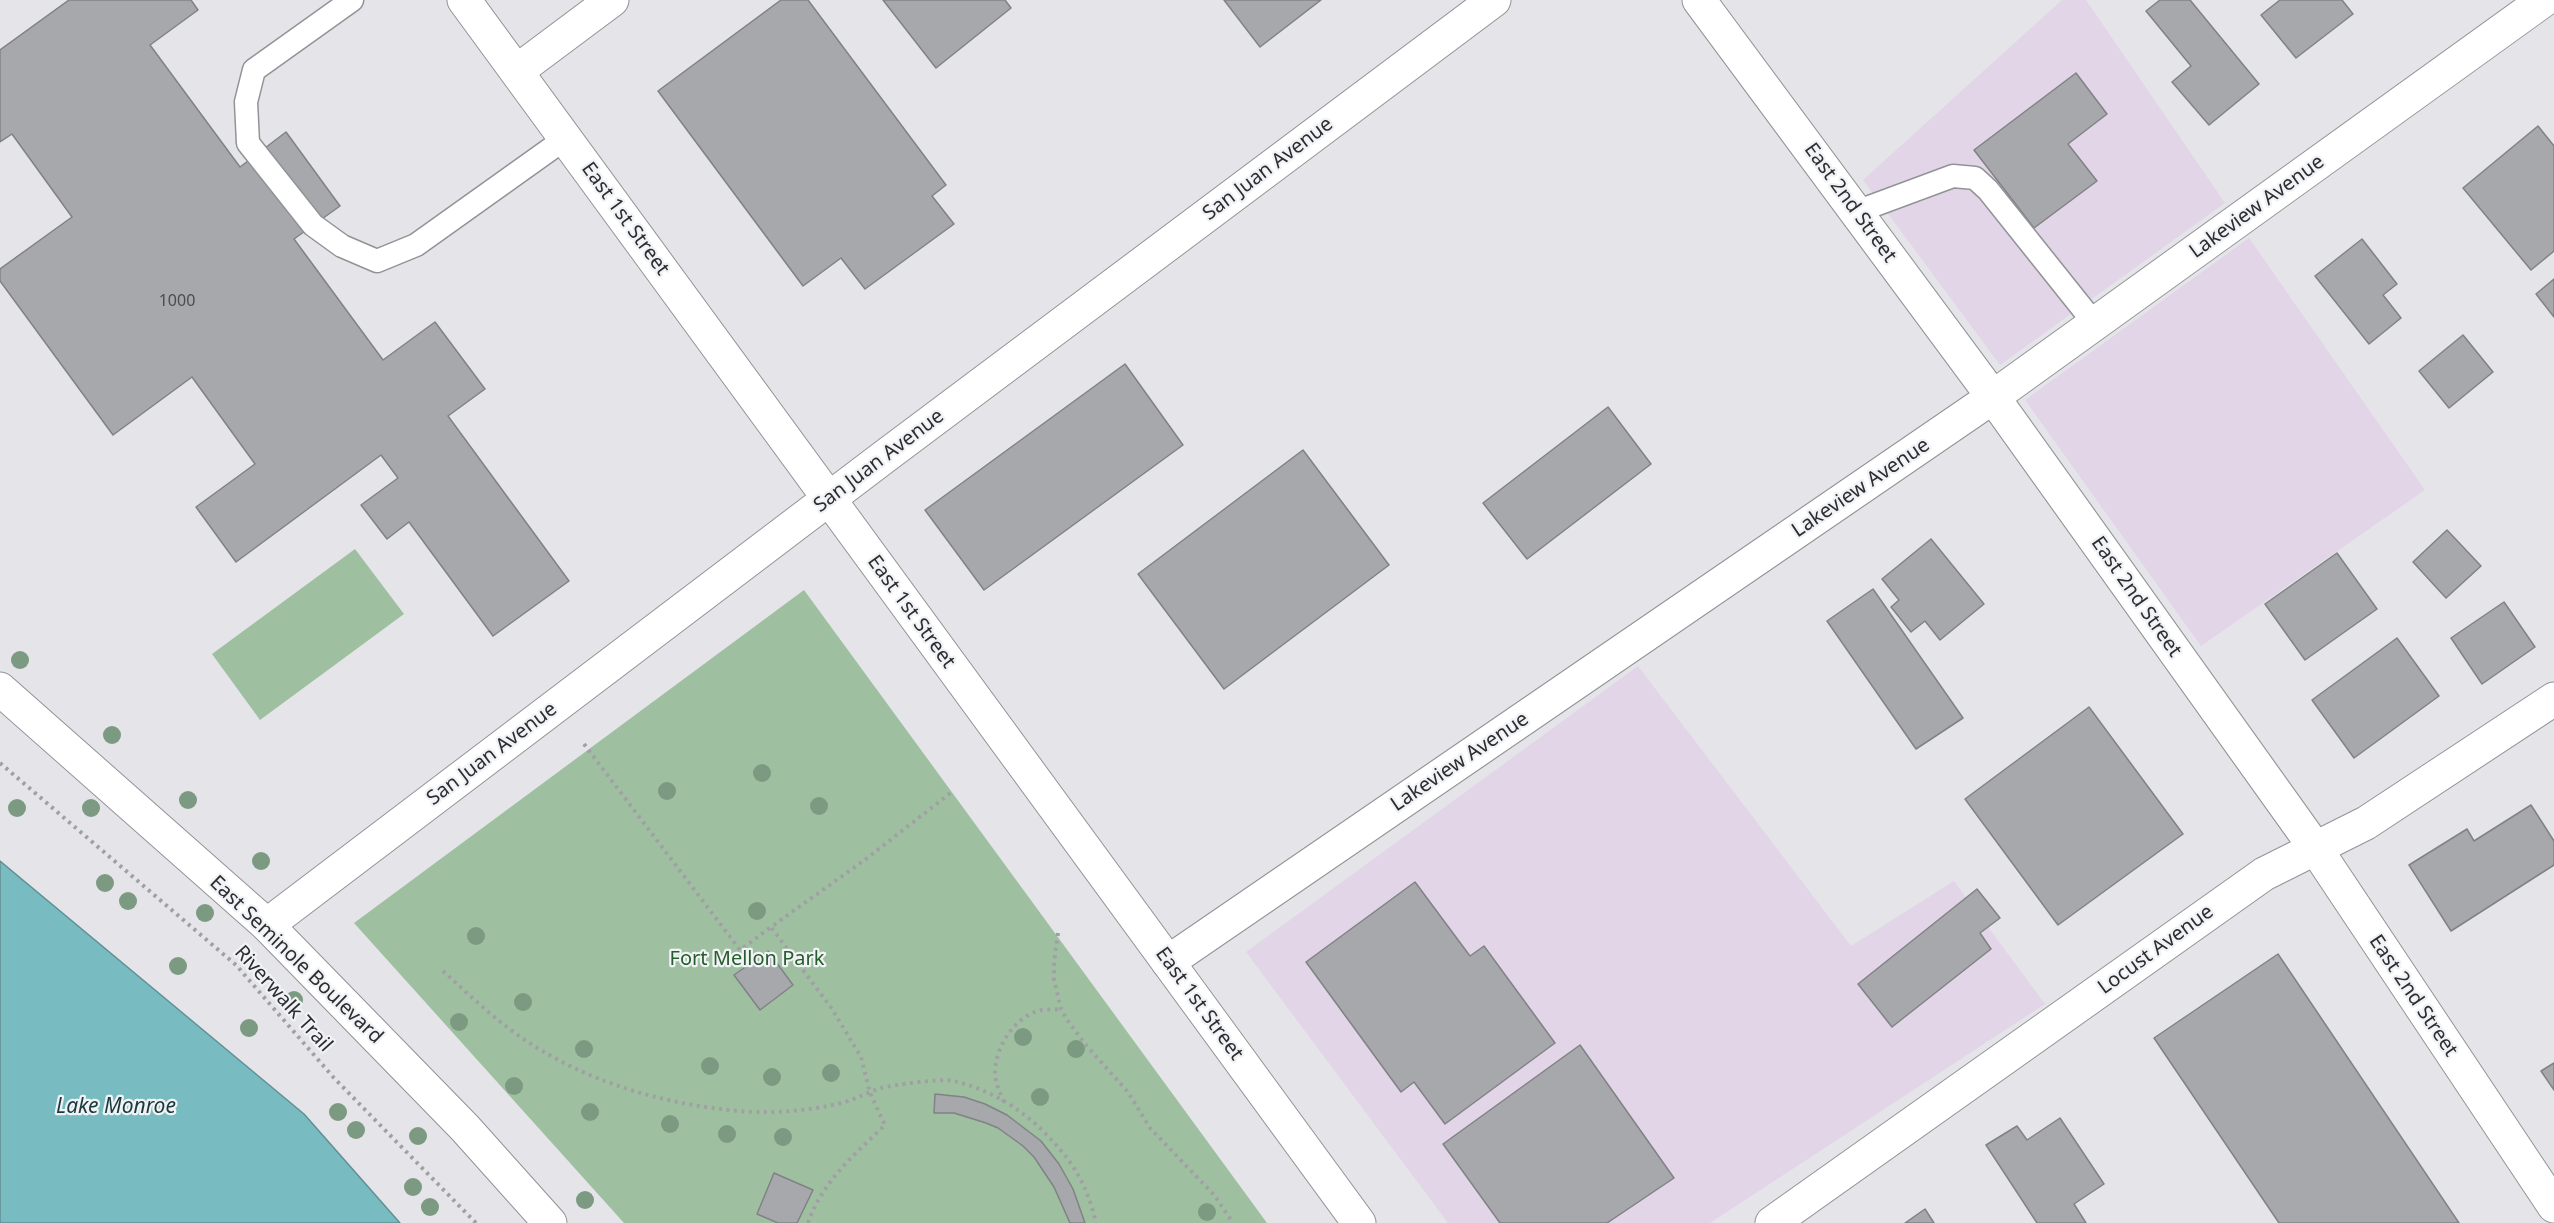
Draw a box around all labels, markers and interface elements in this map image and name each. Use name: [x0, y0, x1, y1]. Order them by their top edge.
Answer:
street label: San Juan Avenue: [1198, 112, 1338, 226]
street label: East 2nd Street: [1799, 139, 1901, 267]
street label: Lakeview Avenue: [2185, 150, 2329, 264]
street label: East 1st Street: [576, 158, 674, 280]
house number: 1000: [159, 291, 195, 311]
street label: San Juan Avenue: [809, 404, 949, 518]
street label: Lakeview Avenue: [1788, 433, 1934, 543]
street label: East 2nd Street: [2086, 532, 2186, 662]
street label: East 1st Street: [862, 551, 960, 673]
street label: San Juan Avenue: [422, 697, 562, 811]
street label: Lakeview Avenue: [1387, 707, 1533, 817]
street label: East Seminole Boulevard: [204, 871, 388, 1049]
street label: Locust Avenue: [2094, 900, 2218, 1000]
street label: East 2nd Street: [2363, 931, 2463, 1061]
street label: Riverwalk Trail: [229, 941, 337, 1057]
street label: East 1st Street: [1150, 943, 1248, 1065]
park label: Fort Mellon Park: [670, 947, 824, 971]
water label: Lake Monroe: [56, 1094, 176, 1120]

